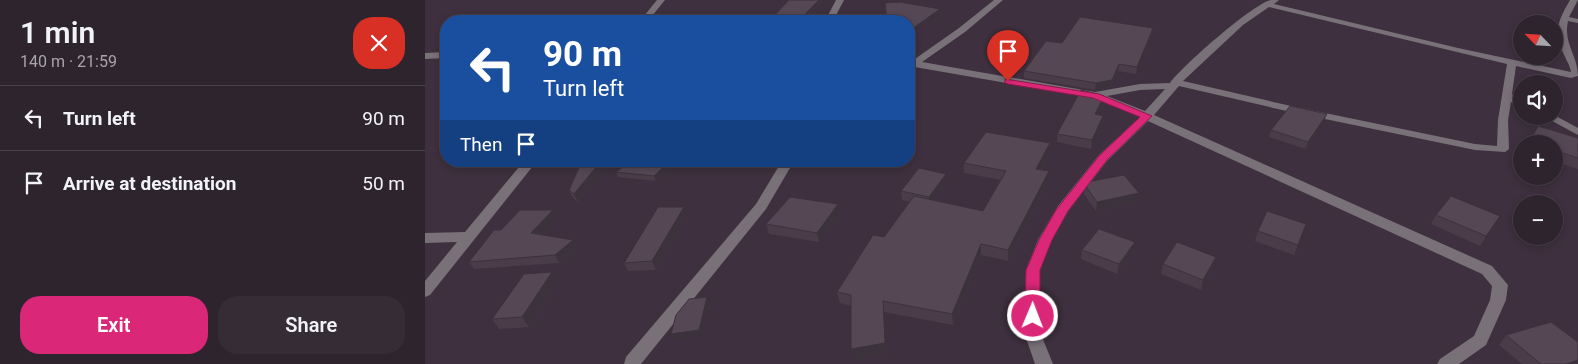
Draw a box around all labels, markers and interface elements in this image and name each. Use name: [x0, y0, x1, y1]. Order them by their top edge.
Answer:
text: 1 min: [20, 15, 95, 50]
north arrow: [1513, 15, 1563, 65]
map controls: [1513, 15, 1563, 245]
button: close: [353, 17, 405, 69]
pin: [987, 30, 1029, 81]
text: 90 m: [543, 34, 622, 75]
icon: left: [460, 35, 525, 100]
icon: arrive: [994, 37, 1022, 65]
text: 140 m · 21:59: [20, 52, 117, 71]
button: sound: [1513, 75, 1563, 125]
text: Turn left: [543, 76, 624, 101]
icon: left: [20, 104, 48, 132]
text: Turn left: [63, 107, 136, 130]
text: 90 m: [362, 107, 405, 130]
icon: arrive: [512, 130, 540, 158]
text: Then: [460, 133, 502, 156]
button: +: [1513, 135, 1563, 185]
icon: arrive: [20, 169, 48, 197]
text: Arrive at destination: [63, 172, 236, 195]
text: 50 m: [362, 172, 405, 195]
button: −: [1513, 195, 1563, 245]
position arrow: [1006, 289, 1058, 341]
button: Exit: [20, 296, 208, 354]
button: Share: [218, 296, 405, 354]

